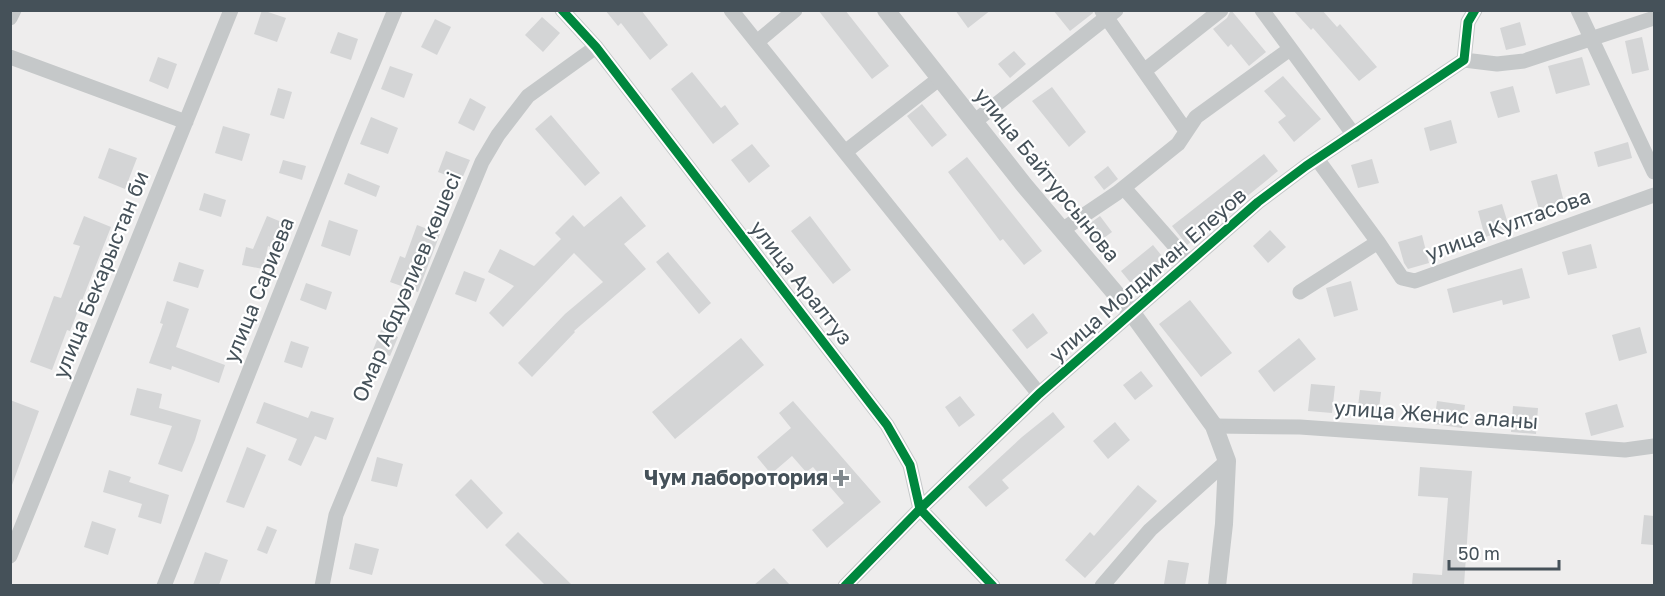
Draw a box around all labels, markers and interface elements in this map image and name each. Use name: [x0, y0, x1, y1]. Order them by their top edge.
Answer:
street label: улица Байтурсынова: [969, 82, 1126, 267]
street label: улица Бекарыстан би: [47, 167, 154, 382]
street label: Омар Абдуәлиев көшесі: [346, 168, 466, 406]
street label: улица Молдиман Елеуов: [1043, 181, 1251, 367]
street label: улица Култасова: [1422, 182, 1594, 266]
street label: улица Сариева: [217, 213, 299, 366]
street label: улица Аралтуз: [745, 215, 859, 350]
street label: улица Женис аланы: [1333, 394, 1539, 434]
place label: Чум лаборотория: [644, 464, 828, 490]
marker: Чум лаборотория: [832, 469, 850, 487]
scale bar: [1449, 533, 1558, 571]
text: 50 m: [1458, 542, 1500, 564]

